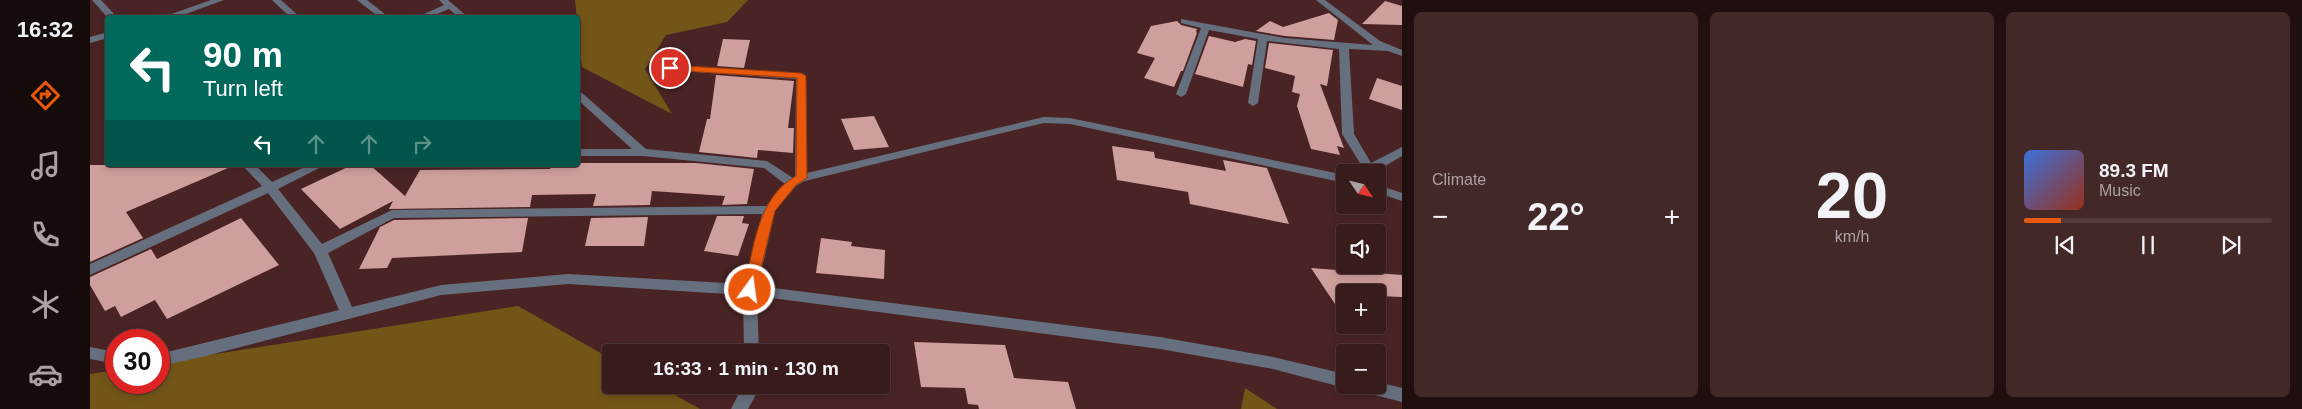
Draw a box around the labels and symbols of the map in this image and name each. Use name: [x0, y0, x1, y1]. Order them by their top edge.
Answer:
pin: [649, 47, 691, 89]
north arrow: [1336, 164, 1386, 214]
position arrow: [723, 263, 775, 315]
speed limit sign: 30: [105, 329, 170, 394]

